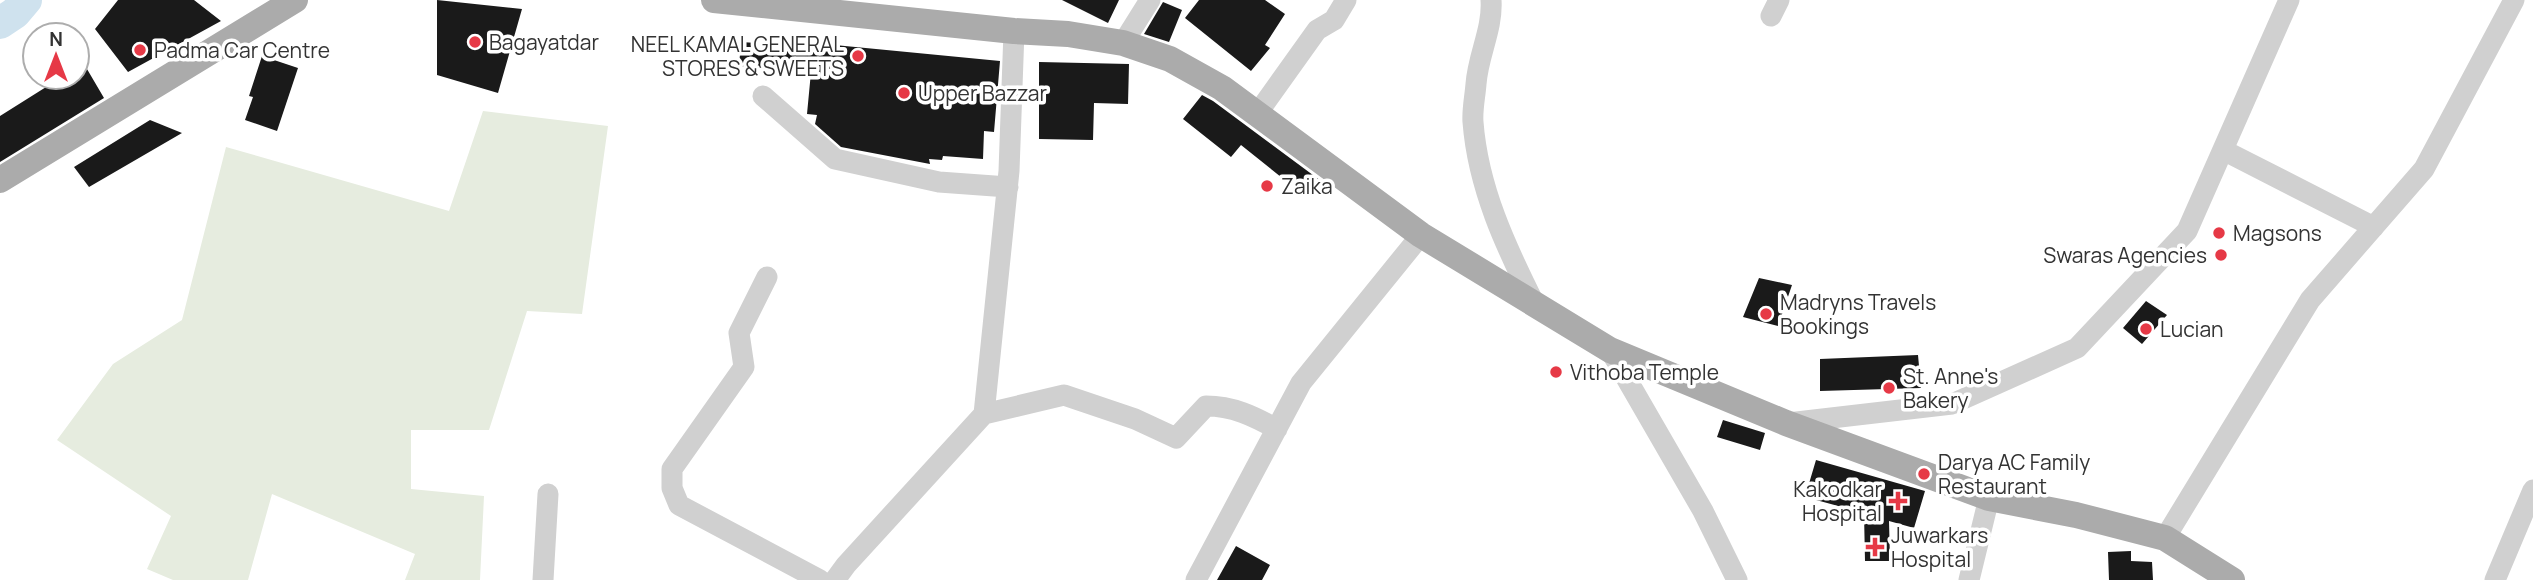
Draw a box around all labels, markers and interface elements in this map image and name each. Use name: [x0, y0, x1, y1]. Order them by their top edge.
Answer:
north arrow: [21, 21, 91, 91]
text: N: [49, 26, 63, 52]
place label: Bagayatdar: [489, 28, 599, 56]
place label: NEEL KAMAL GENERAL STORES & SWEETS: [631, 30, 844, 82]
marker: Bagayatdar: [467, 34, 483, 50]
place label: Padma Car Centre: [154, 36, 330, 64]
marker: Padma Car Centre: [132, 42, 148, 58]
marker: NEEL KAMAL GENERAL STORES & SWEETS: [850, 48, 866, 64]
place label: Upper Bazzar: [918, 79, 1047, 107]
marker: Upper Bazzar: [896, 85, 912, 101]
place label: Zaika: [1281, 172, 1333, 200]
marker: Zaika: [1259, 178, 1275, 194]
place label: Magsons: [2233, 219, 2322, 247]
marker: Magsons: [2211, 225, 2227, 241]
place label: Swaras Agencies: [2043, 241, 2207, 269]
marker: Swaras Agencies: [2213, 247, 2229, 263]
place label: Madryns Travels Bookings: [1780, 288, 1936, 340]
marker: Madryns Travels Bookings: [1758, 306, 1774, 322]
place label: Lucian: [2160, 315, 2224, 343]
marker: Lucian: [2138, 321, 2154, 337]
place label: Vithoba Temple: [1570, 358, 1719, 386]
place label: St. Anne's Bakery: [1903, 362, 1998, 414]
marker: Vithoba Temple: [1548, 364, 1564, 380]
marker: St. Anne's Bakery: [1881, 380, 1897, 396]
place label: Darya AC Family Restaurant: [1938, 448, 2090, 500]
marker: Darya AC Family Restaurant: [1916, 466, 1932, 482]
place label: Kakodkar Hospital: [1793, 475, 1882, 527]
marker: Kakodkar Hospital: [1888, 491, 1908, 511]
place label: Juwarkars Hospital: [1891, 521, 1988, 573]
marker: Juwarkars Hospital: [1865, 537, 1885, 557]

